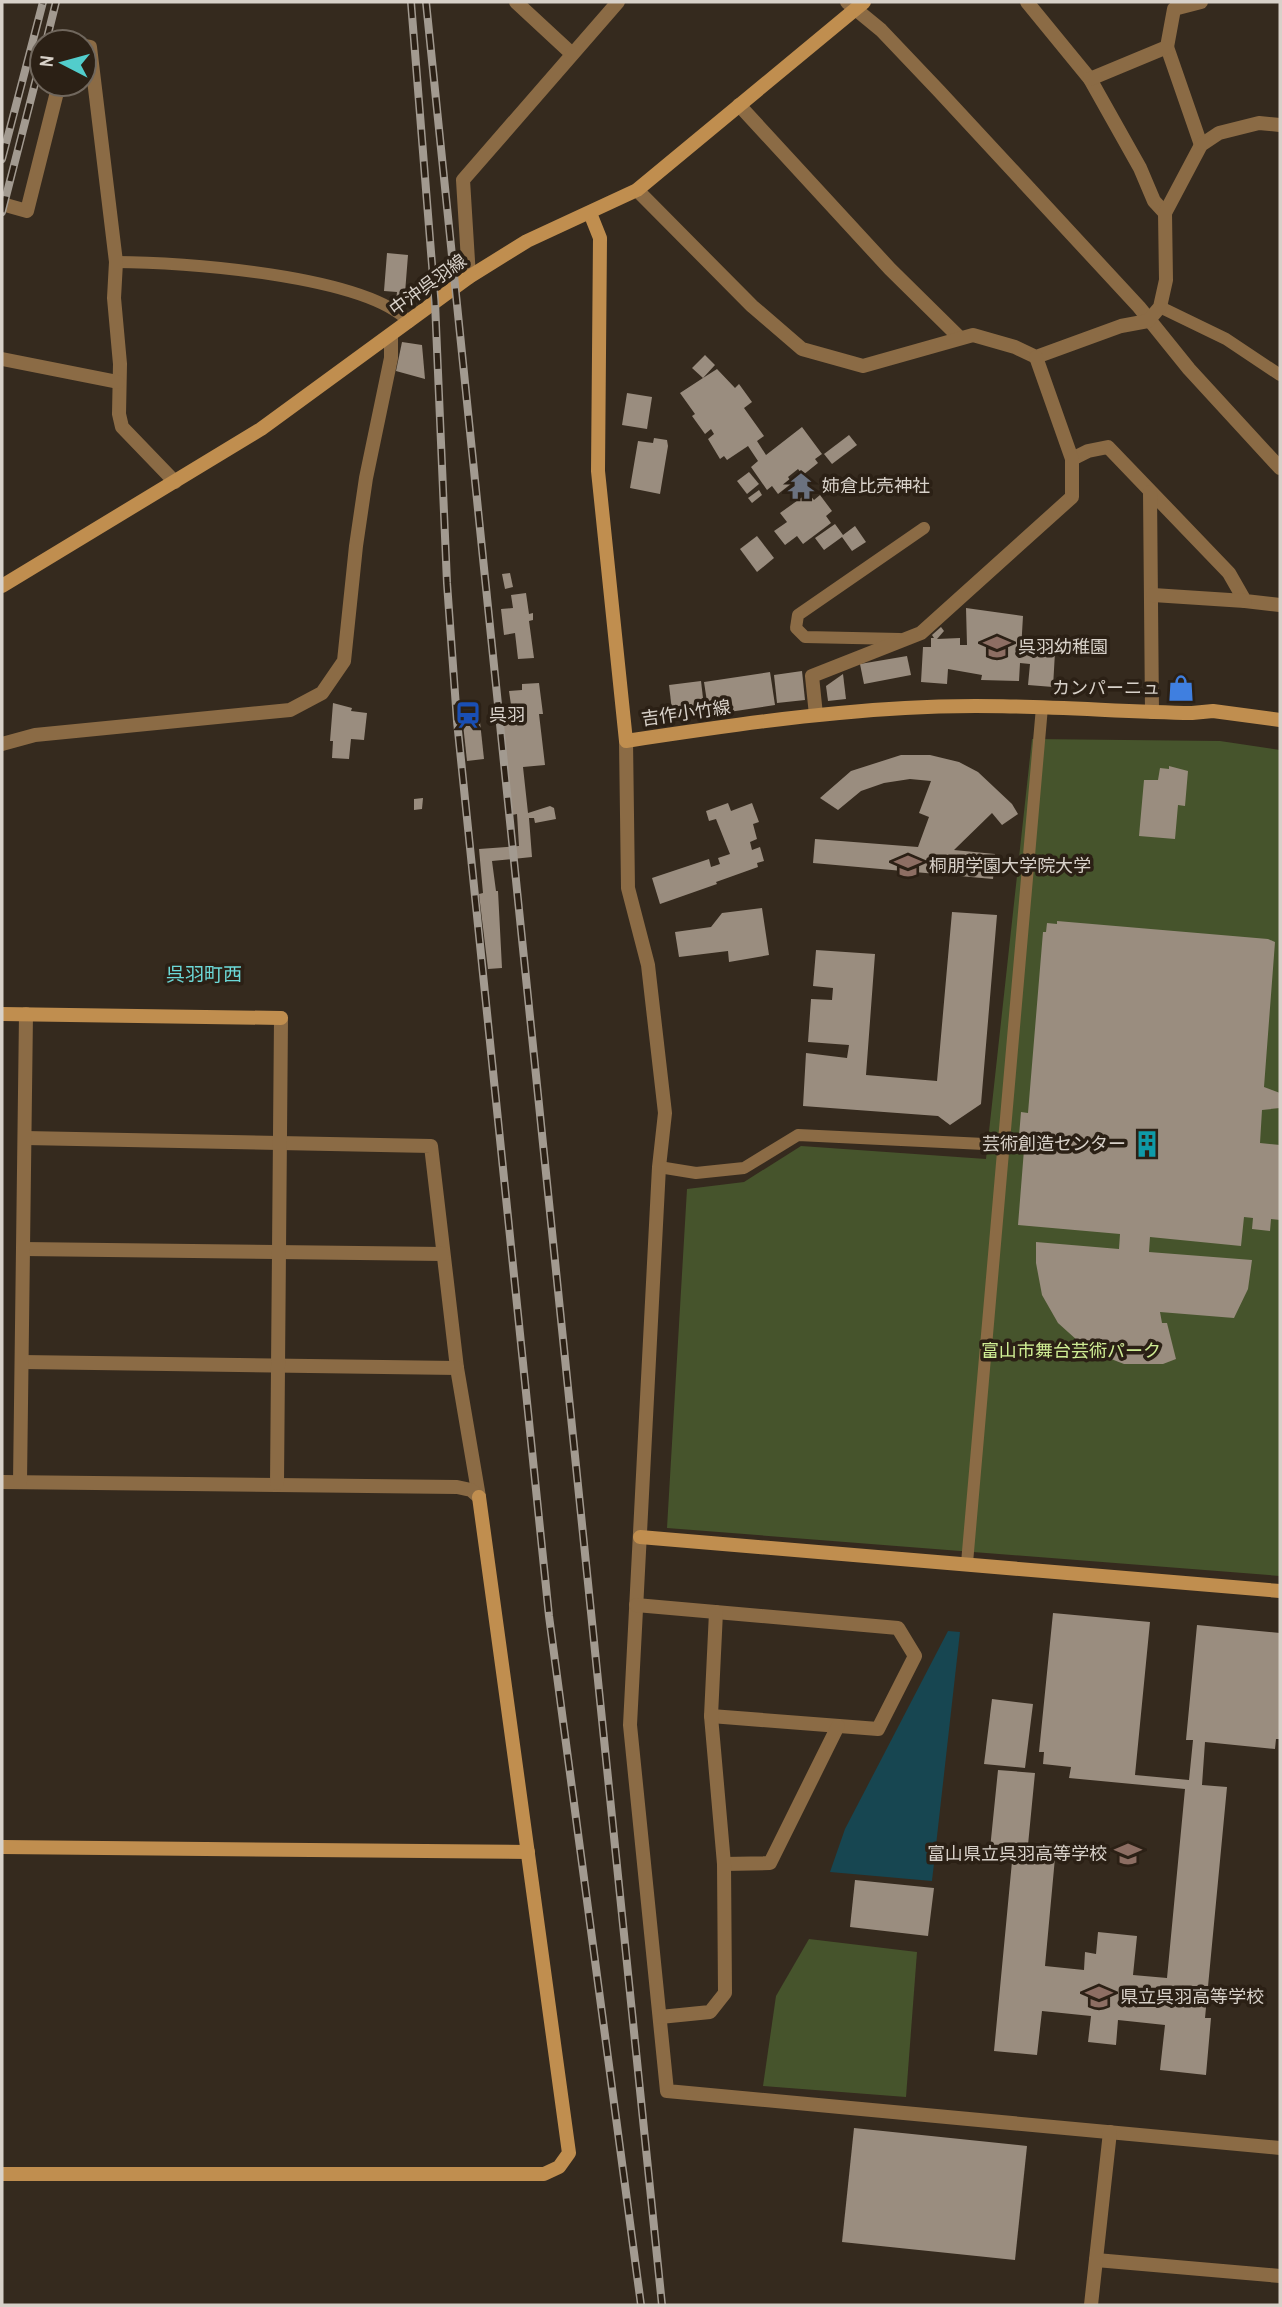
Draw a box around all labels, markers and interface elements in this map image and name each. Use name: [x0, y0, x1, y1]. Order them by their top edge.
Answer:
north arrow: [28, 28, 98, 98]
text: N: [33, 54, 60, 68]
street label: 中沖呉羽線: [384, 248, 471, 321]
temple icon: 姉倉比売神社: [786, 471, 816, 501]
place label: 姉倉比売神社: [822, 473, 930, 498]
school or university icon: 呉羽幼稚園: [982, 632, 1012, 662]
place label: 呉羽幼稚園: [1018, 634, 1108, 659]
shop icon: カンパーニュ: [1166, 673, 1196, 703]
place label: カンパーニュ: [1052, 675, 1160, 700]
street label: 吉作小竹線: [640, 694, 732, 731]
station icon: 呉羽: [453, 700, 483, 730]
place label: 呉羽: [489, 702, 525, 727]
school or university icon: 桐朋学園大学院大学: [893, 851, 923, 881]
place label: 桐朋学園大学院大学: [929, 853, 1091, 878]
district label: 呉羽町西: [166, 961, 242, 987]
building icon: 芸術創造センター: [1132, 1129, 1162, 1159]
place label: 芸術創造センター: [982, 1131, 1126, 1156]
park label: 富山市舞台芸術パーク: [981, 1338, 1161, 1363]
school or university icon: 富山県立呉羽高等学校: [1113, 1839, 1143, 1869]
place label: 富山県立呉羽高等学校: [927, 1841, 1107, 1866]
school or university icon: 県立呉羽高等学校: [1084, 1982, 1114, 2012]
place label: 県立呉羽高等学校: [1120, 1984, 1264, 2009]

